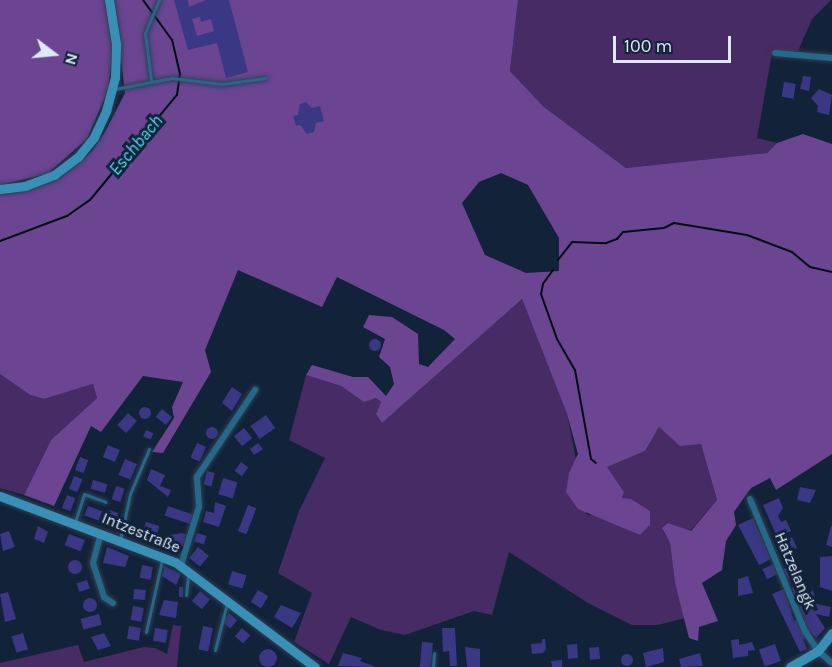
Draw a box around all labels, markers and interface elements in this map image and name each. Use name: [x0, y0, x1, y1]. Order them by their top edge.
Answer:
north arrow: [24, 24, 84, 84]
scale bar: [616, 24, 734, 62]
text: 100 m: [624, 35, 672, 57]
text: N: [61, 51, 83, 67]
water label: Eschbach: [104, 110, 168, 180]
street label: Intzestraße: [99, 509, 183, 557]
street label: Hatzelangk: [770, 529, 820, 613]

